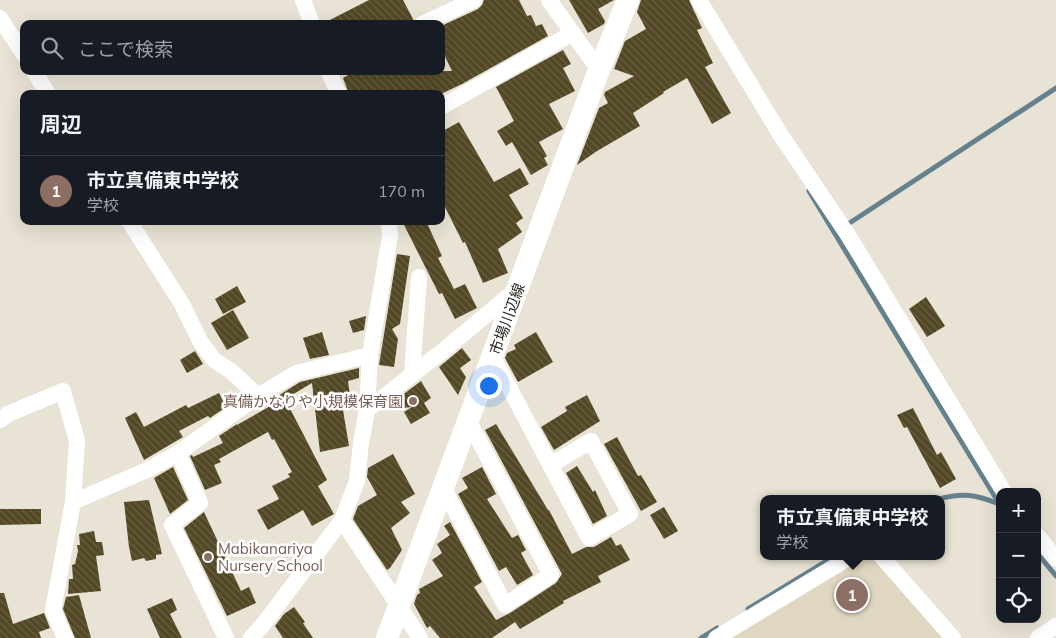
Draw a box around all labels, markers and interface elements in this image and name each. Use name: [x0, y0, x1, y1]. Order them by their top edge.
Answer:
search box: [20, 20, 445, 75]
icon: search: [38, 34, 66, 62]
text: ここで検索: [78, 37, 173, 61]
text: 周辺: [40, 111, 82, 137]
text: 市立真備東中学校: [87, 168, 239, 192]
text: 1: [51, 181, 61, 201]
text: 170 m: [378, 181, 425, 201]
text: 学校: [87, 195, 119, 215]
street label: 市場川辺線: [485, 281, 529, 357]
your location: [476, 373, 502, 399]
place label: 真備かなりや小規模保育園: [223, 392, 403, 411]
marker: 真備かなりや小規模保育園: [407, 395, 419, 407]
map controls: [996, 488, 1041, 623]
button: +: [996, 488, 1041, 533]
popup: [760, 495, 945, 560]
text: 市立真備東中学校: [776, 505, 929, 529]
text: 学校: [776, 532, 809, 552]
button: −: [996, 533, 1041, 578]
place label: Mabikanariya Nursery School: [218, 539, 323, 575]
marker: Mabikanariya Nursery School: [202, 551, 214, 563]
pin: 1: [836, 576, 868, 614]
button: locate: [996, 578, 1041, 623]

